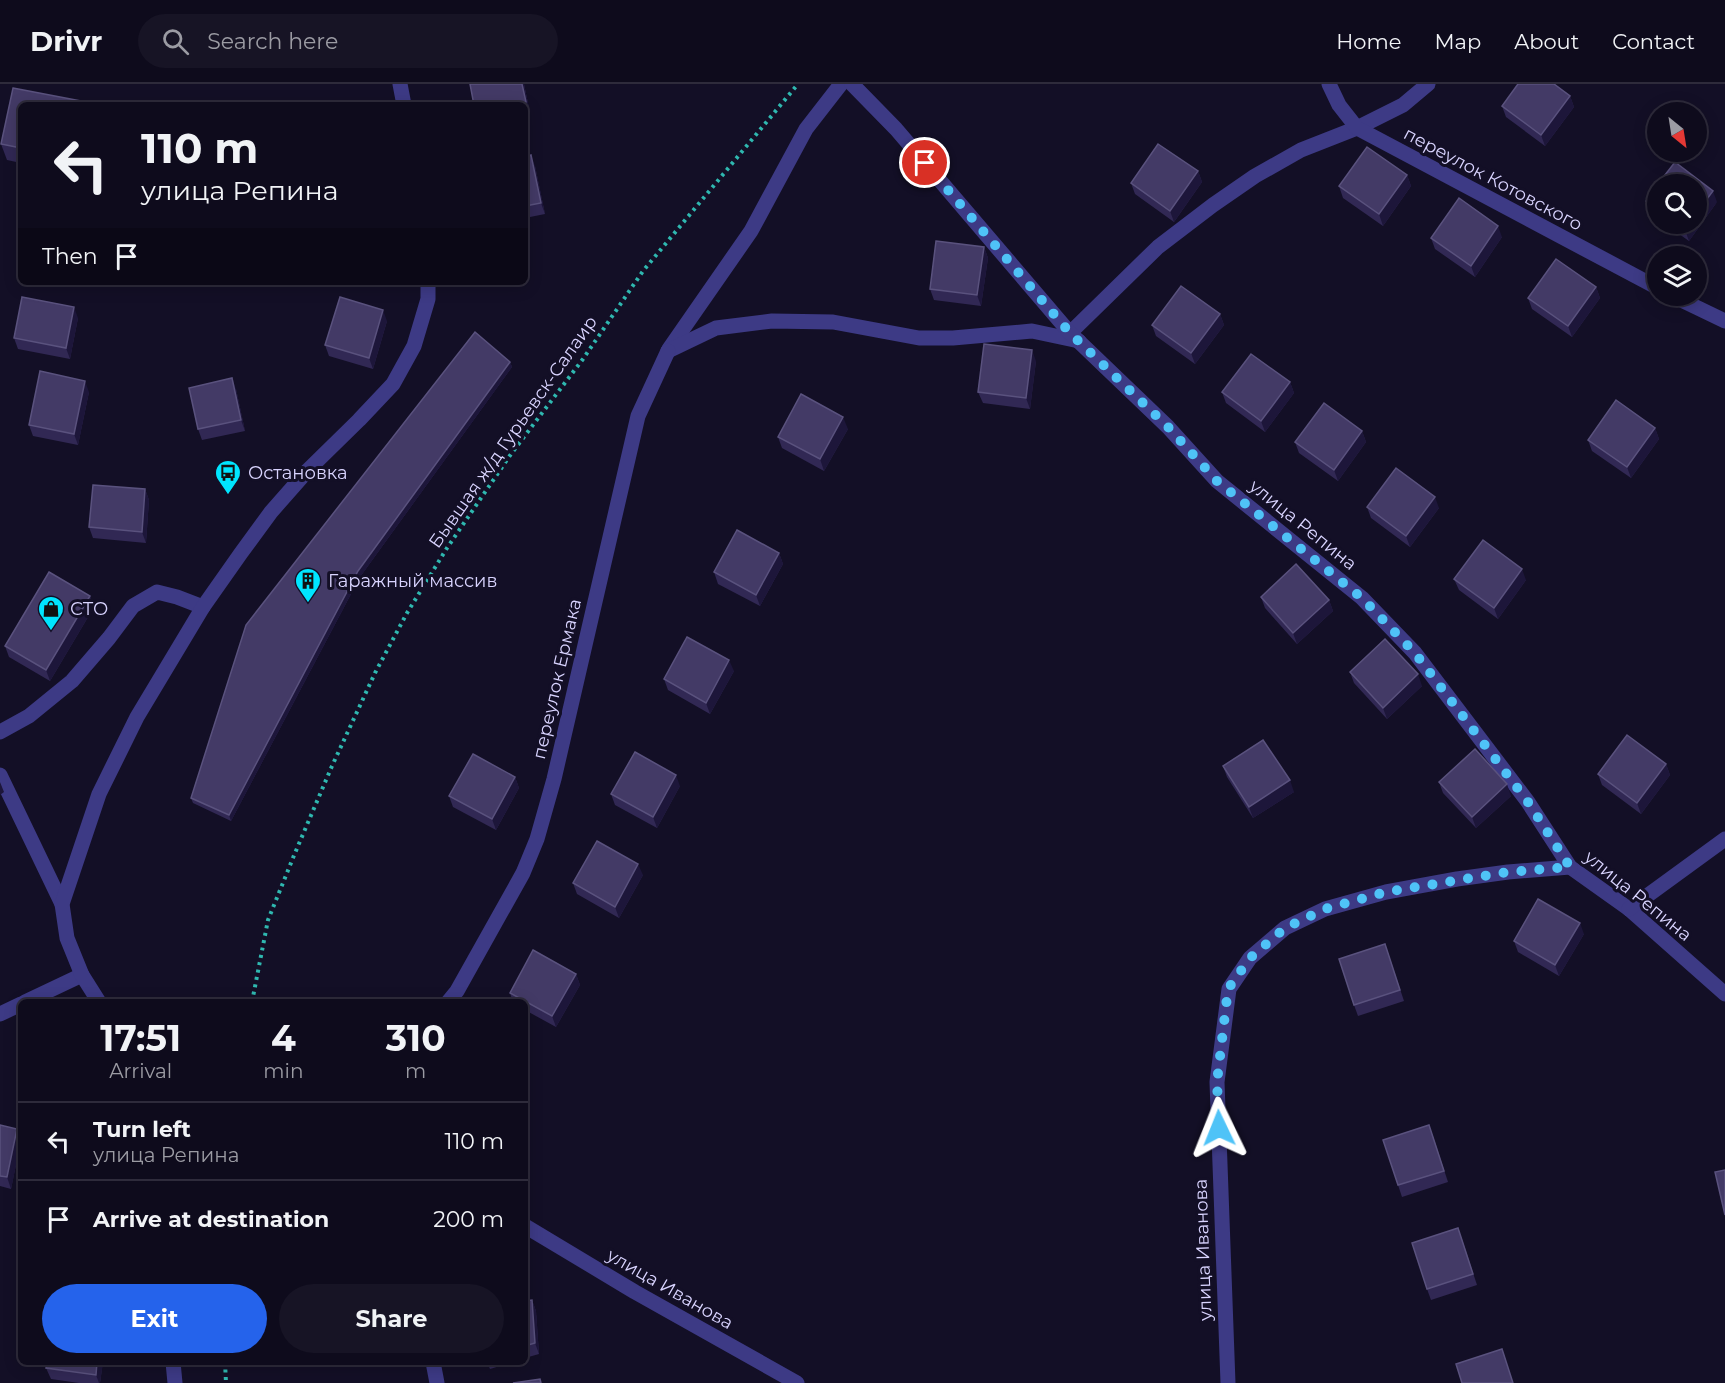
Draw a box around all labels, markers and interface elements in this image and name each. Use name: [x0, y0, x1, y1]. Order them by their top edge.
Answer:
search box: [138, 14, 558, 68]
text: Drivr: [30, 24, 102, 58]
icon: search: [159, 25, 192, 58]
text: Search here: [207, 28, 338, 55]
text: Home: [1336, 29, 1401, 54]
text: Map: [1434, 29, 1481, 54]
text: About: [1514, 29, 1579, 54]
text: Contact: [1612, 29, 1695, 54]
north arrow: [1647, 102, 1707, 162]
map controls: [1647, 102, 1707, 306]
text: 110 m: [141, 122, 258, 174]
street label: переулок Котовского: [1400, 123, 1586, 235]
icon: left: [42, 126, 120, 204]
pin: [899, 137, 950, 188]
icon: arrive: [908, 146, 941, 179]
text: улица Репина: [141, 174, 339, 207]
button: search: [1647, 174, 1707, 234]
icon: arrive: [110, 240, 143, 273]
text: Then: [42, 243, 98, 270]
button: layers: [1647, 246, 1707, 306]
street label: Бывшая ж/д Гурьевск-Салаир: [424, 312, 602, 552]
bus stop icon: Остановка: [213, 458, 243, 496]
place label: Остановка: [248, 462, 348, 484]
street label: улица Репина: [1244, 474, 1361, 575]
building icon: Гаражный массив: [293, 566, 323, 604]
place label: Гаражный массив: [328, 570, 497, 592]
shop icon: СТО: [36, 594, 66, 632]
street label: переулок Ермака: [528, 597, 586, 761]
place label: СТО: [70, 598, 108, 620]
street label: улица Репина: [1579, 845, 1696, 946]
text: 17:51: [100, 1016, 181, 1060]
text: 4: [271, 1016, 296, 1060]
text: 310: [386, 1016, 446, 1060]
text: Arrival: [109, 1059, 172, 1083]
text: min: [263, 1059, 303, 1083]
text: m: [405, 1059, 426, 1083]
position arrow: [1187, 1096, 1251, 1160]
text: Turn left: [93, 1116, 191, 1143]
icon: left: [42, 1125, 75, 1158]
text: 110 m: [444, 1128, 504, 1155]
text: улица Репина: [93, 1143, 239, 1167]
street label: улица Иванова: [1190, 1179, 1217, 1322]
icon: arrive: [42, 1203, 75, 1236]
text: Arrive at destination: [93, 1206, 329, 1233]
text: 200 m: [433, 1206, 504, 1233]
street label: улица Иванова: [602, 1243, 737, 1334]
button: Exit: [42, 1284, 267, 1353]
button: Share: [279, 1284, 504, 1353]

